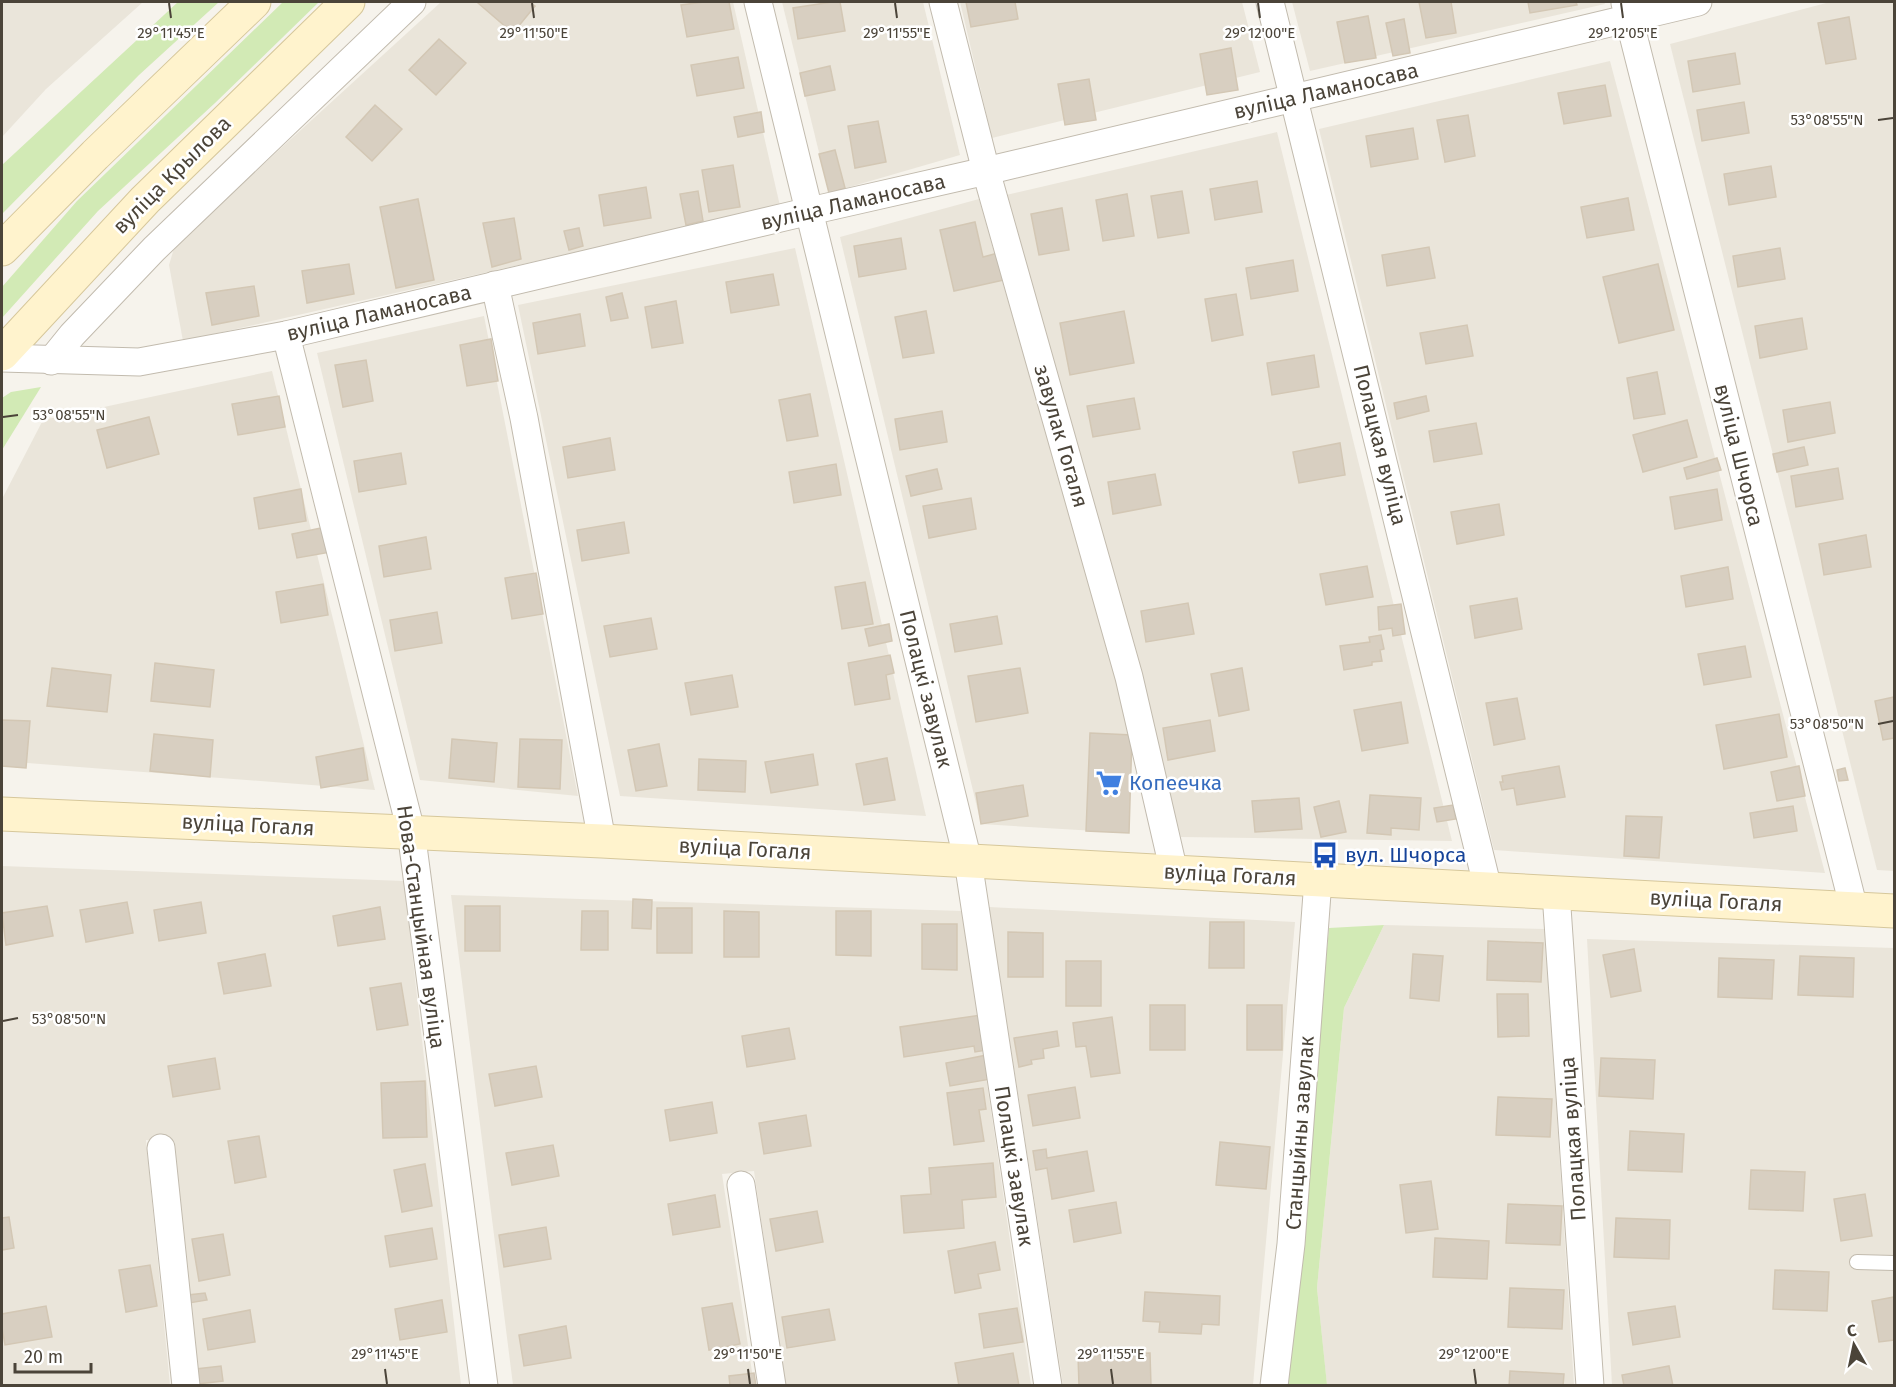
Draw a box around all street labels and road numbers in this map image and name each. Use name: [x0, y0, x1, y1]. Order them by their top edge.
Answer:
street label: вуліца Ламаносава: [1231, 57, 1421, 125]
street label: вуліца Крылова: [107, 110, 237, 240]
street label: вуліца Ламаносава: [758, 168, 948, 236]
street label: вуліца Ламаносава: [284, 279, 474, 347]
street label: завулак Гогаля: [1028, 362, 1094, 510]
street label: Полацкая вуліца: [1347, 362, 1413, 528]
street label: вуліца Шчорса: [1709, 381, 1769, 529]
street label: Полацкі завулак: [894, 607, 958, 771]
street label: Нова-Станцыйная вуліца: [391, 804, 451, 1050]
street label: вуліца Гогаля: [181, 809, 315, 841]
street label: вуліца Гогаля: [678, 833, 812, 865]
street label: вуліца Гогаля: [1163, 859, 1297, 891]
street label: вуліца Гогаля: [1649, 885, 1783, 917]
street label: Станцыйны завулак: [1280, 1035, 1320, 1231]
street label: Полацкая вуліца: [1554, 1056, 1592, 1222]
street label: Полацкі завулак: [988, 1084, 1040, 1248]

